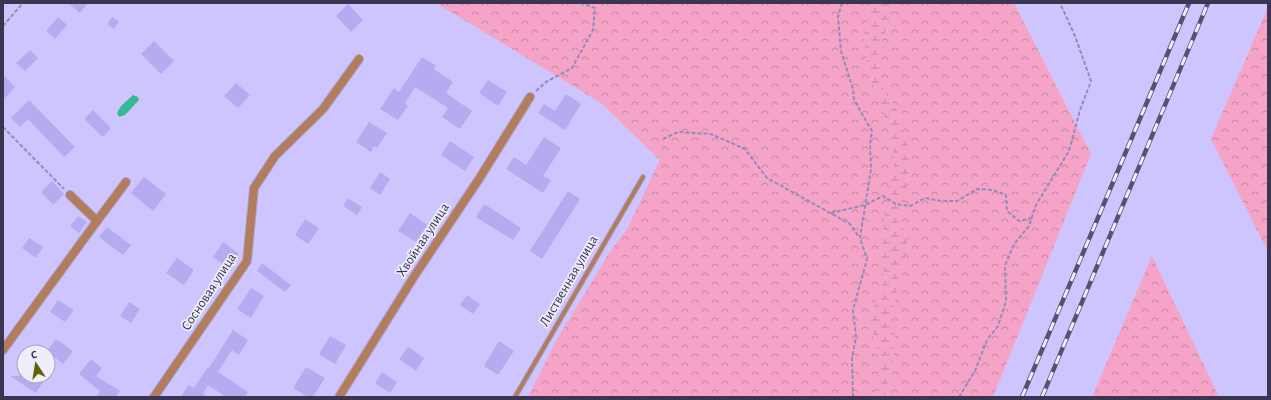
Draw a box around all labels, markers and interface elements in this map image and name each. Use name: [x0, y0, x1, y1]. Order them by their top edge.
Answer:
street label: Хвойная улица: [394, 200, 452, 279]
street label: Лиственная улица: [537, 233, 601, 329]
street label: Сосновая улица: [179, 250, 239, 333]
north arrow: [16, 344, 56, 384]
text: С: [30, 349, 38, 361]

